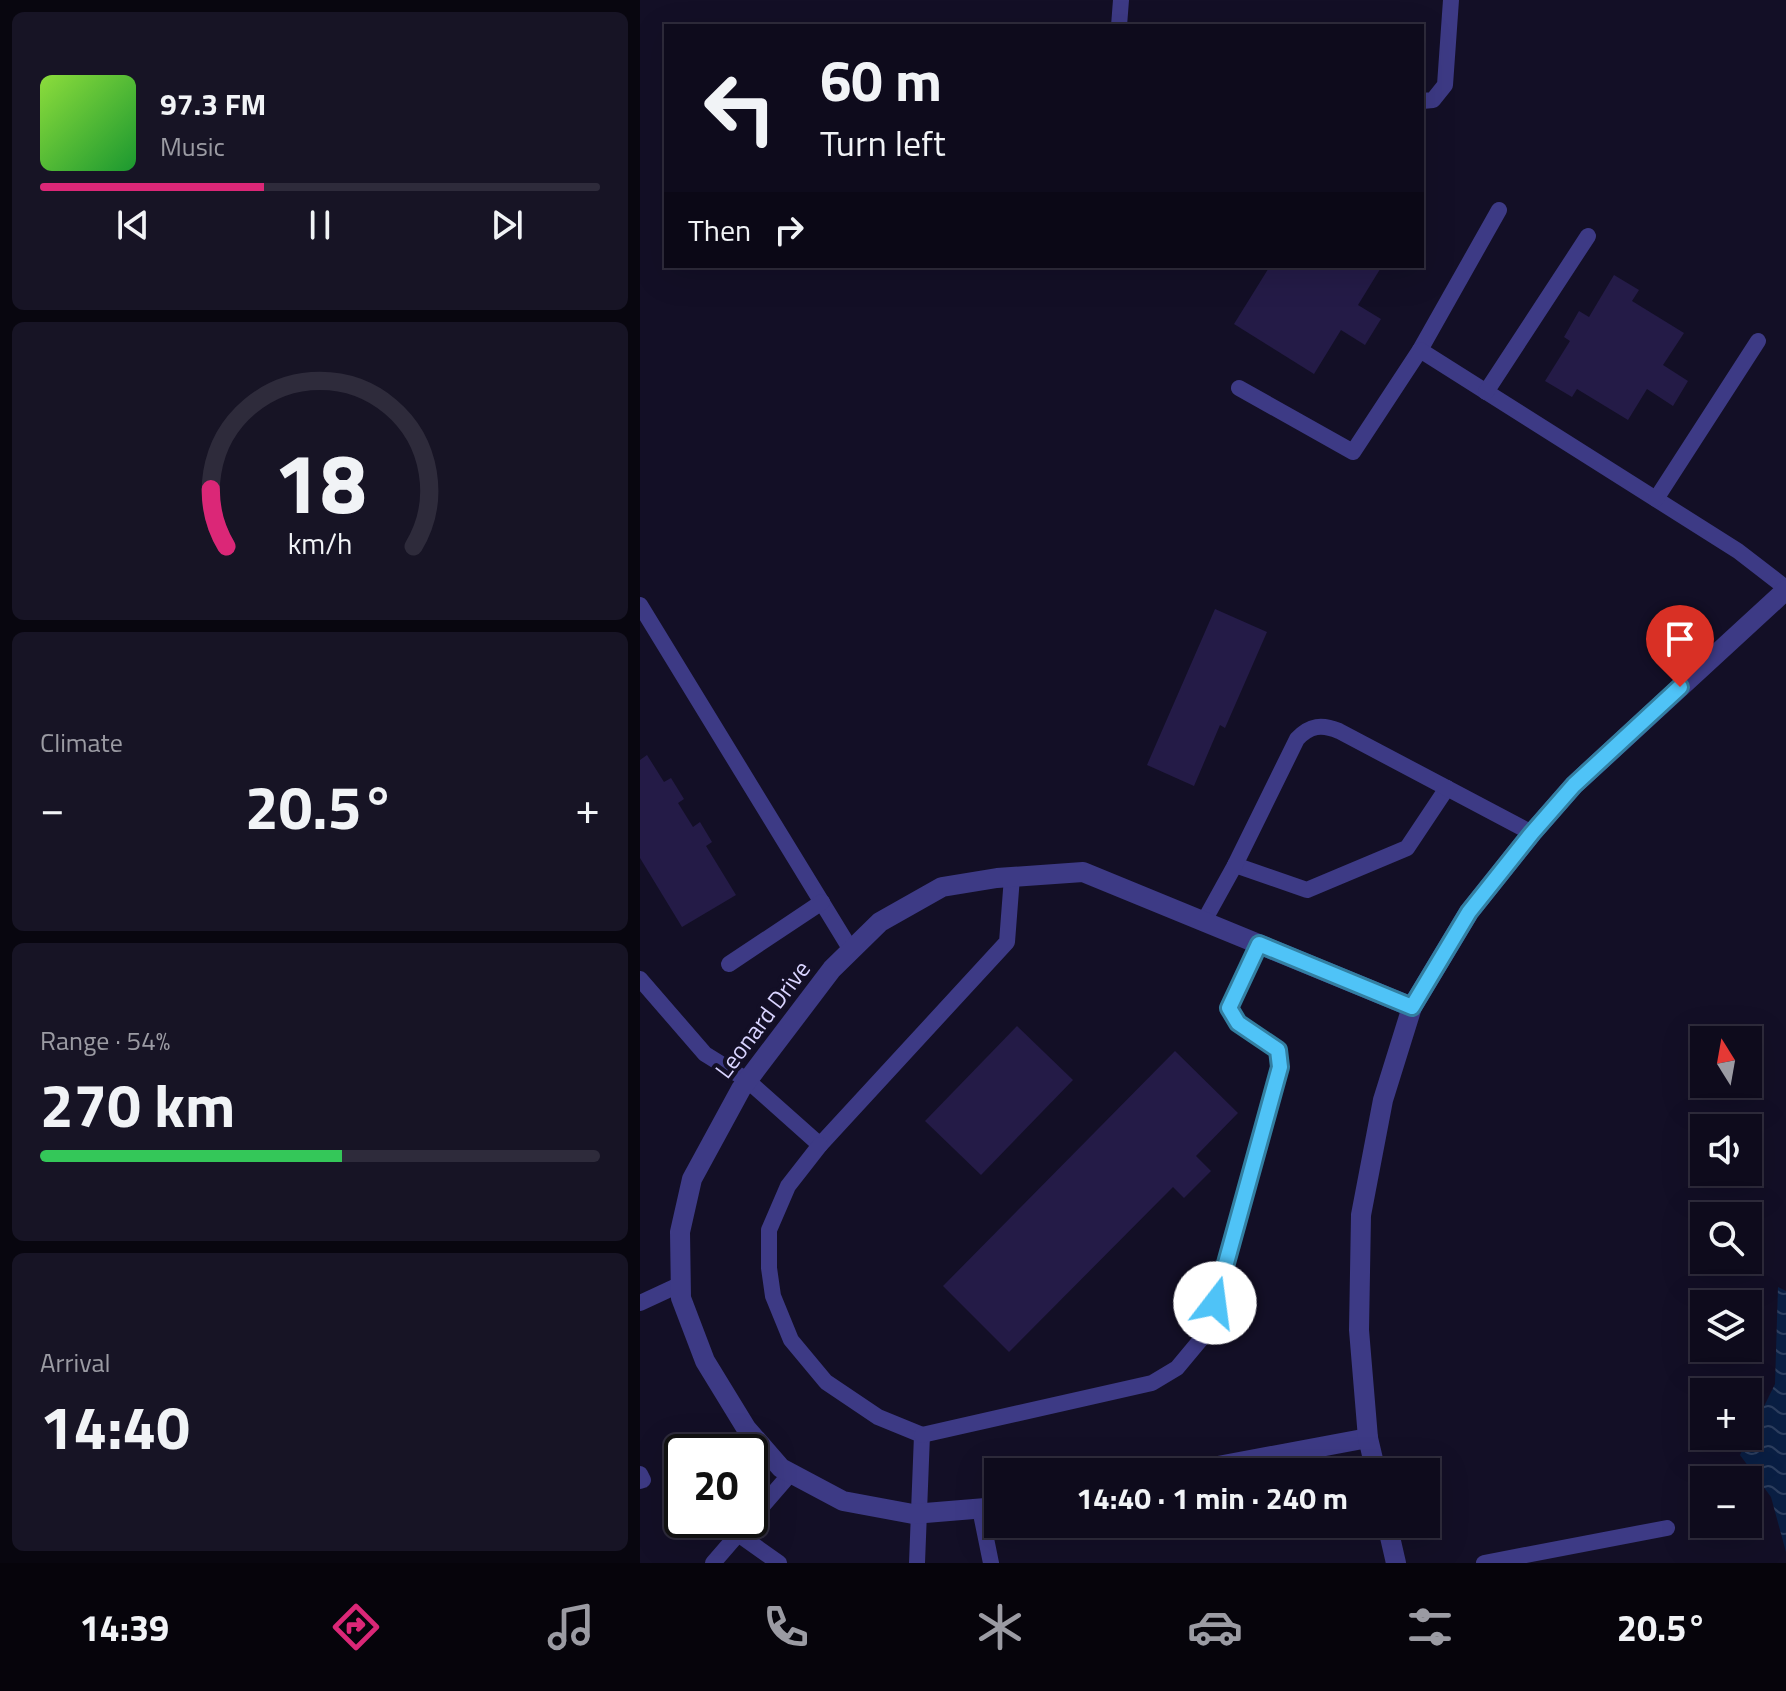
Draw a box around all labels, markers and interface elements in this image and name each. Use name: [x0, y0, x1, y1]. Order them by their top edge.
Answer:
text: 60 m: [820, 38, 942, 123]
icon: left: [688, 56, 792, 160]
text: 97.3 FM: [160, 81, 266, 127]
text: Turn left: [820, 115, 946, 170]
text: Music: [160, 127, 225, 166]
icon: previous: [111, 203, 155, 247]
icon: pause: [298, 203, 342, 247]
icon: next: [485, 203, 529, 247]
text: Then: [688, 207, 751, 253]
icon: right: [767, 208, 811, 252]
text: 18: [273, 419, 367, 545]
text: km/h: [288, 522, 352, 565]
pin: [1646, 605, 1714, 687]
icon: arrive: [1658, 617, 1702, 661]
text: Climate: [40, 723, 123, 762]
text: 20.5°: [245, 761, 395, 852]
text: −: [40, 774, 65, 841]
text: +: [575, 774, 600, 841]
street label: Leonard Drive: [706, 952, 818, 1086]
text: Range · 54%: [40, 1021, 170, 1060]
north arrow: [1690, 1026, 1762, 1098]
map controls: [1690, 1026, 1762, 1538]
text: 270 km: [40, 1059, 235, 1150]
button: sound: [1690, 1114, 1762, 1186]
button: search: [1690, 1202, 1762, 1274]
position arrow: [1173, 1261, 1257, 1345]
button: layers: [1690, 1290, 1762, 1362]
text: Arrival: [40, 1343, 111, 1382]
button: +: [1690, 1378, 1762, 1450]
text: 14:40: [40, 1381, 190, 1472]
speed limit sign: 20: [664, 1434, 768, 1538]
button: −: [1690, 1466, 1762, 1538]
text: 14:40 · 1 min · 240 m: [1076, 1475, 1348, 1521]
icon: directions: [328, 1599, 384, 1655]
icon: music: [543, 1599, 599, 1655]
icon: phone: [758, 1599, 814, 1655]
icon: climate: [972, 1599, 1028, 1655]
icon: car: [1187, 1599, 1243, 1655]
icon: filters: [1402, 1599, 1458, 1655]
text: 14:39: [79, 1600, 169, 1655]
text: 20.5°: [1617, 1600, 1707, 1655]

